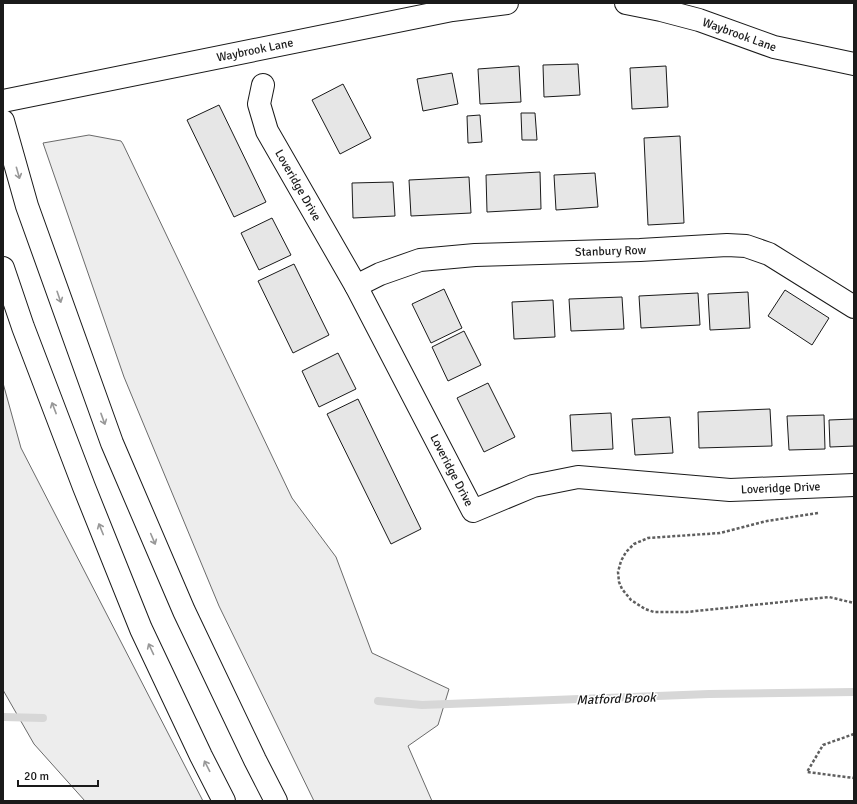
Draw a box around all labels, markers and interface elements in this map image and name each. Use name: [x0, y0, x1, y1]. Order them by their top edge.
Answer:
street label: Waybrook Lane: [700, 15, 778, 55]
street label: Waybrook Lane: [215, 35, 295, 66]
street label: Loveridge Drive: [271, 147, 324, 224]
one-way arrow: [15, 166, 22, 179]
street label: Stanbury Row: [575, 243, 647, 260]
one-way arrow: [56, 290, 63, 303]
one-way arrow: [49, 402, 57, 414]
one-way arrow: [100, 412, 108, 424]
street label: Loveridge Drive: [426, 432, 476, 509]
street label: Loveridge Drive: [741, 479, 821, 498]
one-way arrow: [96, 523, 104, 535]
one-way arrow: [150, 532, 158, 544]
one-way arrow: [147, 643, 154, 655]
water label: Matford Brook: [576, 690, 657, 708]
one-way arrow: [202, 761, 210, 773]
scale bar: [18, 762, 98, 788]
text: 20 m: [24, 769, 49, 784]

